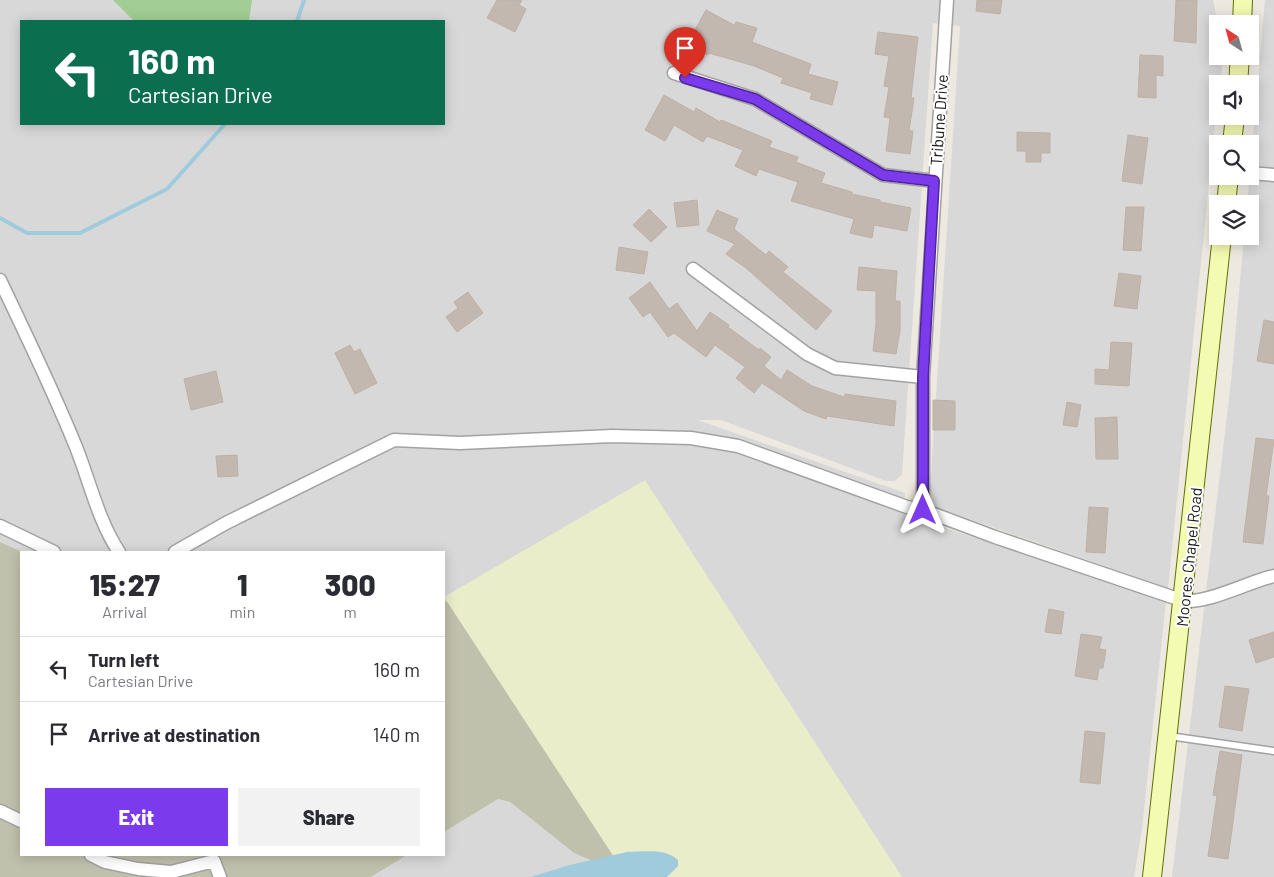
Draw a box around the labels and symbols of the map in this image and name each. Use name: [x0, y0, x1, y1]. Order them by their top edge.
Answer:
north arrow: [1209, 15, 1259, 65]
pin: [664, 27, 706, 78]
street label: Tribune Drive: [926, 74, 951, 166]
position arrow: [896, 483, 948, 535]
street label: Moores Chapel Road: [1172, 486, 1205, 628]

